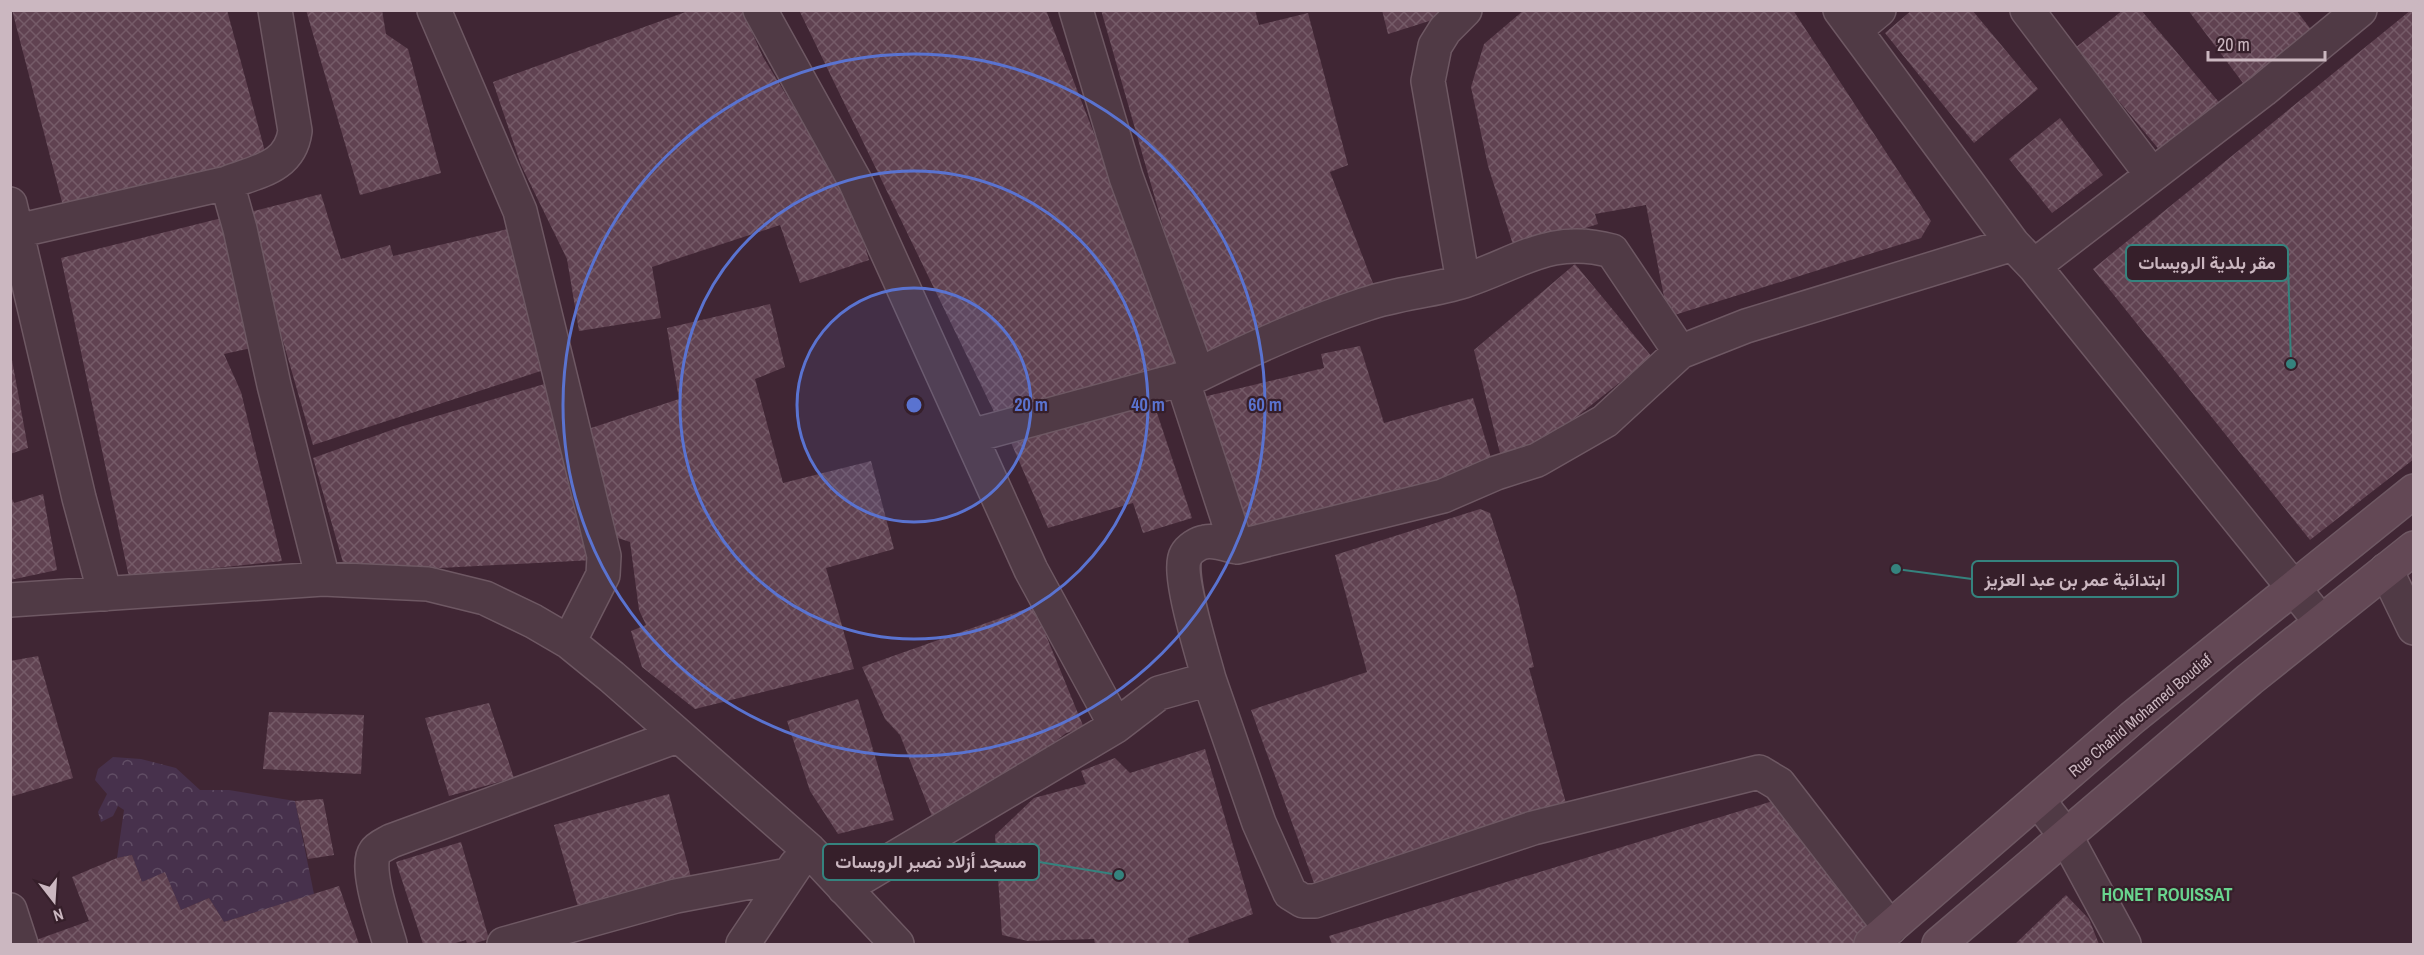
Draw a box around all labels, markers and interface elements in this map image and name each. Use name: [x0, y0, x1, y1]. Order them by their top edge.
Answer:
scale bar: [2208, 24, 2325, 62]
text: 20 m: [2217, 32, 2250, 57]
callout: مقر بلدية الرويسات: [2126, 245, 2288, 281]
text: مقر بلدية الرويسات: [2138, 250, 2276, 275]
text: 20 m: [1014, 392, 1048, 417]
text: 40 m: [1131, 392, 1165, 417]
text: 60 m: [1248, 392, 1282, 417]
centre of rings: [904, 395, 924, 415]
callout: ابتدائية عمر بن عبد العزيز: [1972, 561, 2178, 597]
text: ابتدائية عمر بن عبد العزيز: [1983, 567, 2166, 592]
street label: Rue Chahid Mohamed Boudiaf: [2064, 648, 2217, 782]
callout: مسجد أزلاد نصير الرويسات: [823, 844, 1039, 880]
text: مسجد أزلاد نصير الرويسات: [835, 849, 1027, 874]
north arrow: [24, 871, 84, 931]
district label: HONET ROUISSAT: [2102, 882, 2232, 907]
text: N: [51, 903, 66, 927]

